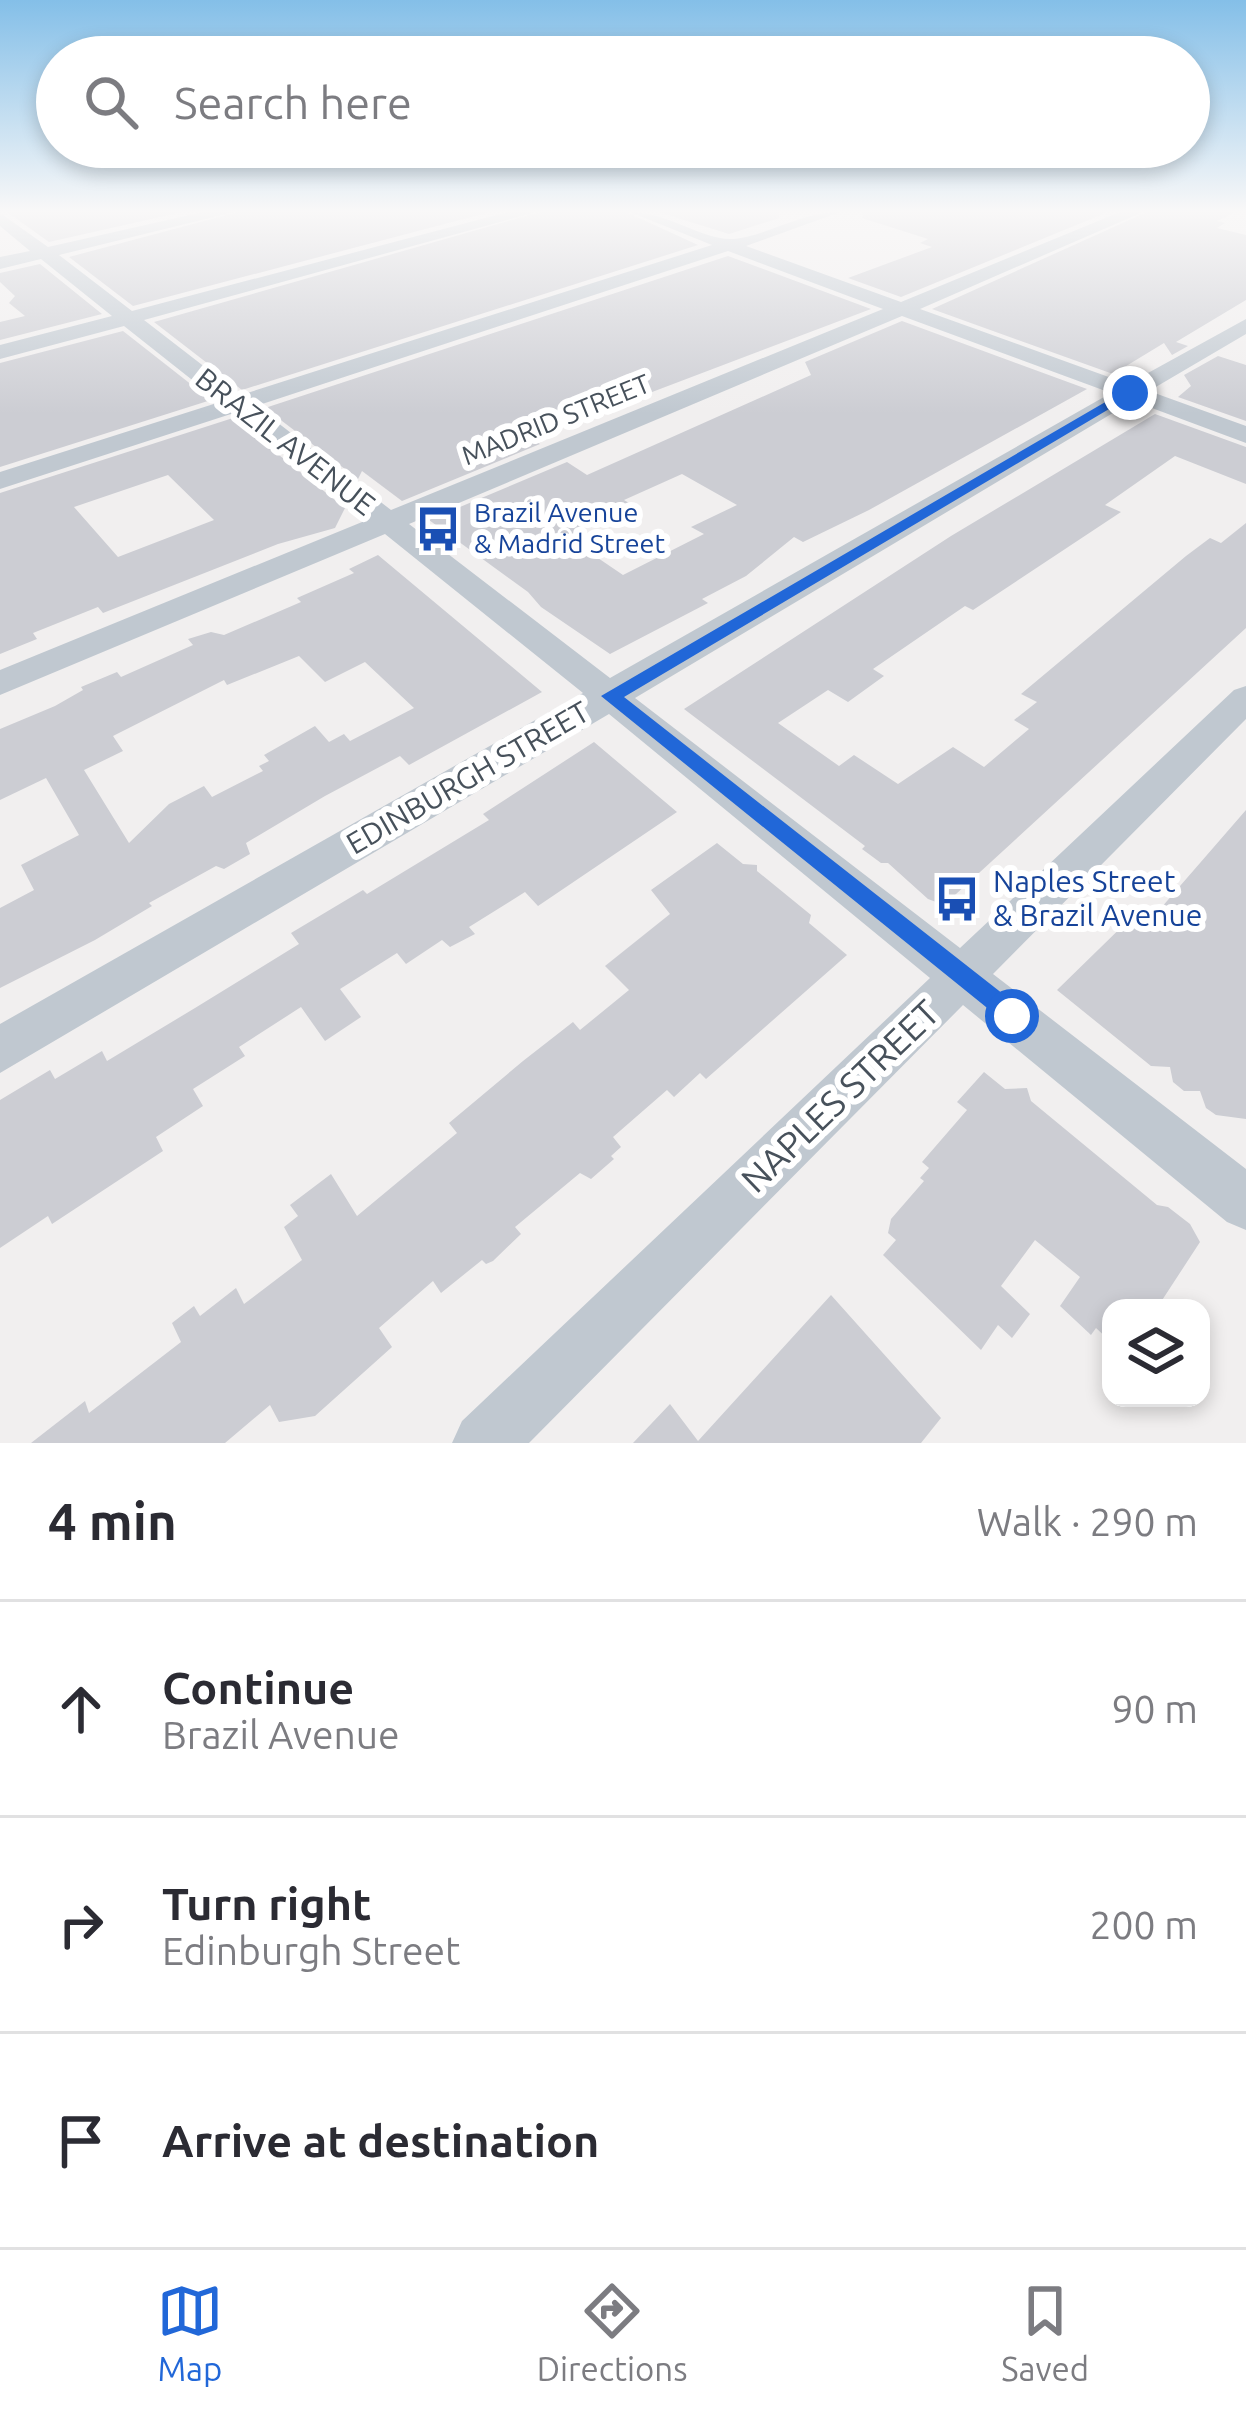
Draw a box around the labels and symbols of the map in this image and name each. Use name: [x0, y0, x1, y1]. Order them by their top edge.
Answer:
street label: BRAZIL AVENUE: [189, 361, 382, 522]
route end: [1103, 366, 1157, 420]
street label: MADRID STREET: [457, 368, 654, 471]
place label: Brazil Avenue & Madrid Street: [474, 497, 666, 558]
bus stop icon: Brazil Avenue & Madrid Street: [413, 504, 463, 554]
street label: EDINBURGH STREET: [340, 694, 595, 860]
place label: Naples Street & Brazil Avenue: [993, 864, 1202, 932]
bus stop icon: Naples Street & Brazil Avenue: [932, 874, 982, 924]
route start: [985, 989, 1039, 1043]
street label: NAPLES STREET: [733, 991, 947, 1200]

